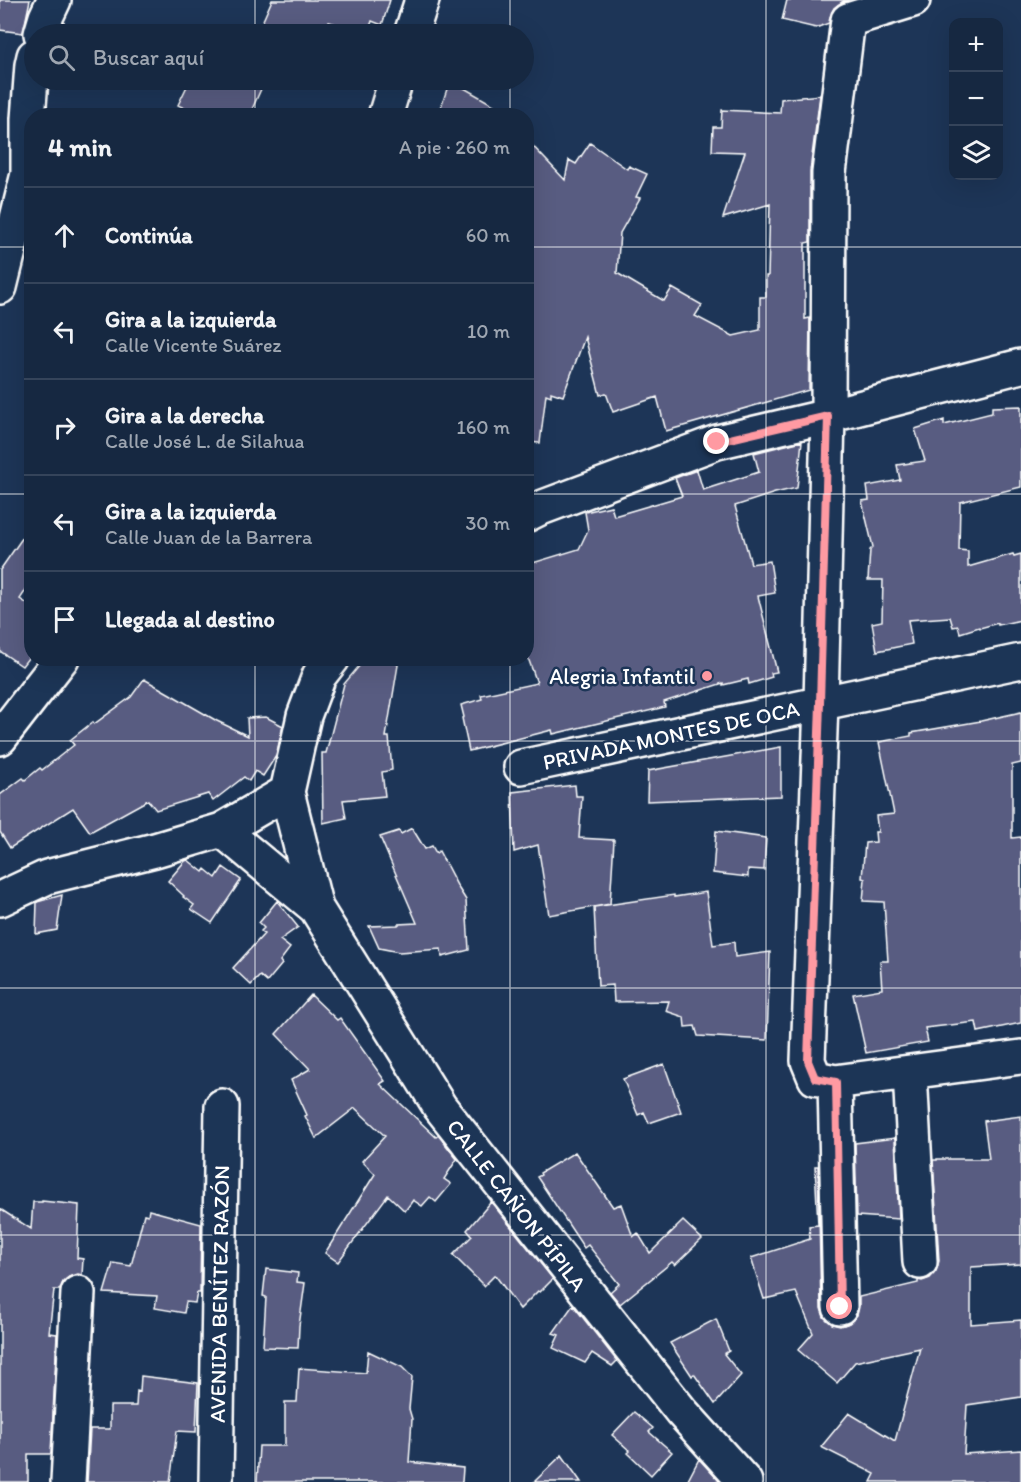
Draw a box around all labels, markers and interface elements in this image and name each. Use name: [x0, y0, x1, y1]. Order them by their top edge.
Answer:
map controls: [949, 18, 1003, 180]
button: +: [949, 18, 1003, 72]
search box: [24, 24, 534, 90]
icon: search: [45, 41, 78, 74]
text: Buscar aquí: [93, 44, 204, 71]
button: −: [949, 72, 1003, 126]
button: layers: [949, 126, 1003, 180]
text: 4 min: [48, 131, 112, 163]
text: A pie · 260 m: [399, 135, 510, 159]
icon: ahead: [48, 219, 81, 252]
text: Continúa: [105, 222, 193, 249]
text: 60 m: [466, 223, 510, 247]
text: Gira a la izquierda: [105, 306, 276, 333]
icon: left: [48, 315, 81, 348]
text: 10 m: [467, 319, 510, 343]
text: Calle Vicente Suárez: [105, 333, 282, 357]
text: Gira a la derecha: [105, 402, 264, 429]
icon: right: [48, 411, 81, 444]
text: 160 m: [457, 415, 510, 439]
route end: [703, 428, 729, 454]
text: Calle José L. de Silahua: [105, 429, 304, 453]
text: Gira a la izquierda: [105, 498, 276, 525]
icon: left: [48, 507, 81, 540]
text: 30 m: [465, 511, 510, 535]
text: Calle Juan de la Barrera: [105, 525, 312, 549]
icon: arrive: [48, 603, 81, 636]
text: Llegada al destino: [105, 606, 275, 633]
place label: Alegria Infantil: [549, 663, 695, 690]
marker: Alegria Infantil: [700, 669, 714, 683]
street label: PRIVADA MONTES DE OCA: [540, 695, 802, 776]
street label: CALLE CAÑON PÍPILA: [441, 1114, 592, 1297]
street label: AVENIDA BENÍTEZ RAZÓN: [204, 1165, 235, 1423]
route start: [826, 1293, 852, 1319]

